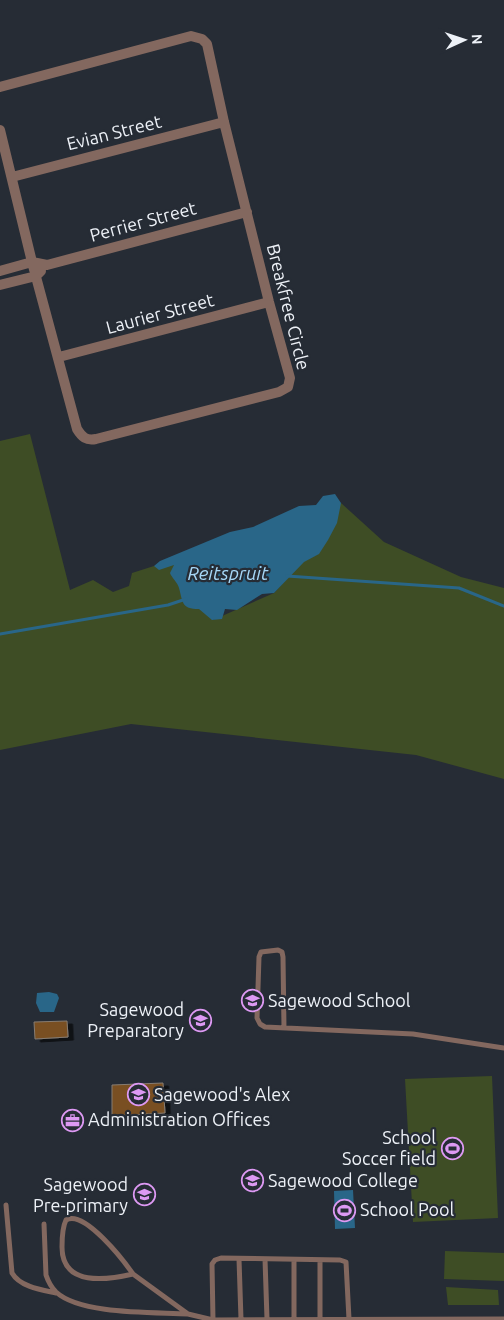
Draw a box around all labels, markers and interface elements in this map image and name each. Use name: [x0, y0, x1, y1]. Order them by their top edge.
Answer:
north arrow: [439, 15, 489, 65]
text: N: [469, 34, 485, 45]
street label: Evian Street: [64, 111, 163, 153]
street label: Perrier Street: [87, 197, 198, 245]
street label: Breakfree Circle: [264, 242, 314, 372]
street label: Laurier Street: [104, 289, 216, 337]
water label: Reitspruit: [187, 562, 269, 584]
school or university icon: Sagewood School: [240, 989, 264, 1013]
place label: Sagewood School: [268, 990, 411, 1010]
place label: Sagewood Preparatory: [87, 999, 184, 1040]
school or university icon: Sagewood Preparatory: [188, 1008, 212, 1032]
school or university icon: Sagewood's Alex: [126, 1083, 150, 1107]
place label: Sagewood's Alex: [154, 1084, 290, 1104]
office icon: Administration Offices: [60, 1108, 84, 1132]
place label: Administration Offices: [88, 1109, 270, 1129]
place label: School Soccer field: [342, 1127, 436, 1168]
sports icon: School Soccer field: [440, 1136, 464, 1160]
school or university icon: Sagewood College: [240, 1169, 264, 1193]
place label: Sagewood College: [268, 1170, 418, 1190]
place label: Sagewood Pre-primary: [33, 1174, 128, 1215]
school or university icon: Sagewood Pre-primary: [132, 1183, 156, 1207]
sports icon: School Pool: [332, 1198, 356, 1222]
place label: School Pool: [360, 1199, 455, 1219]

